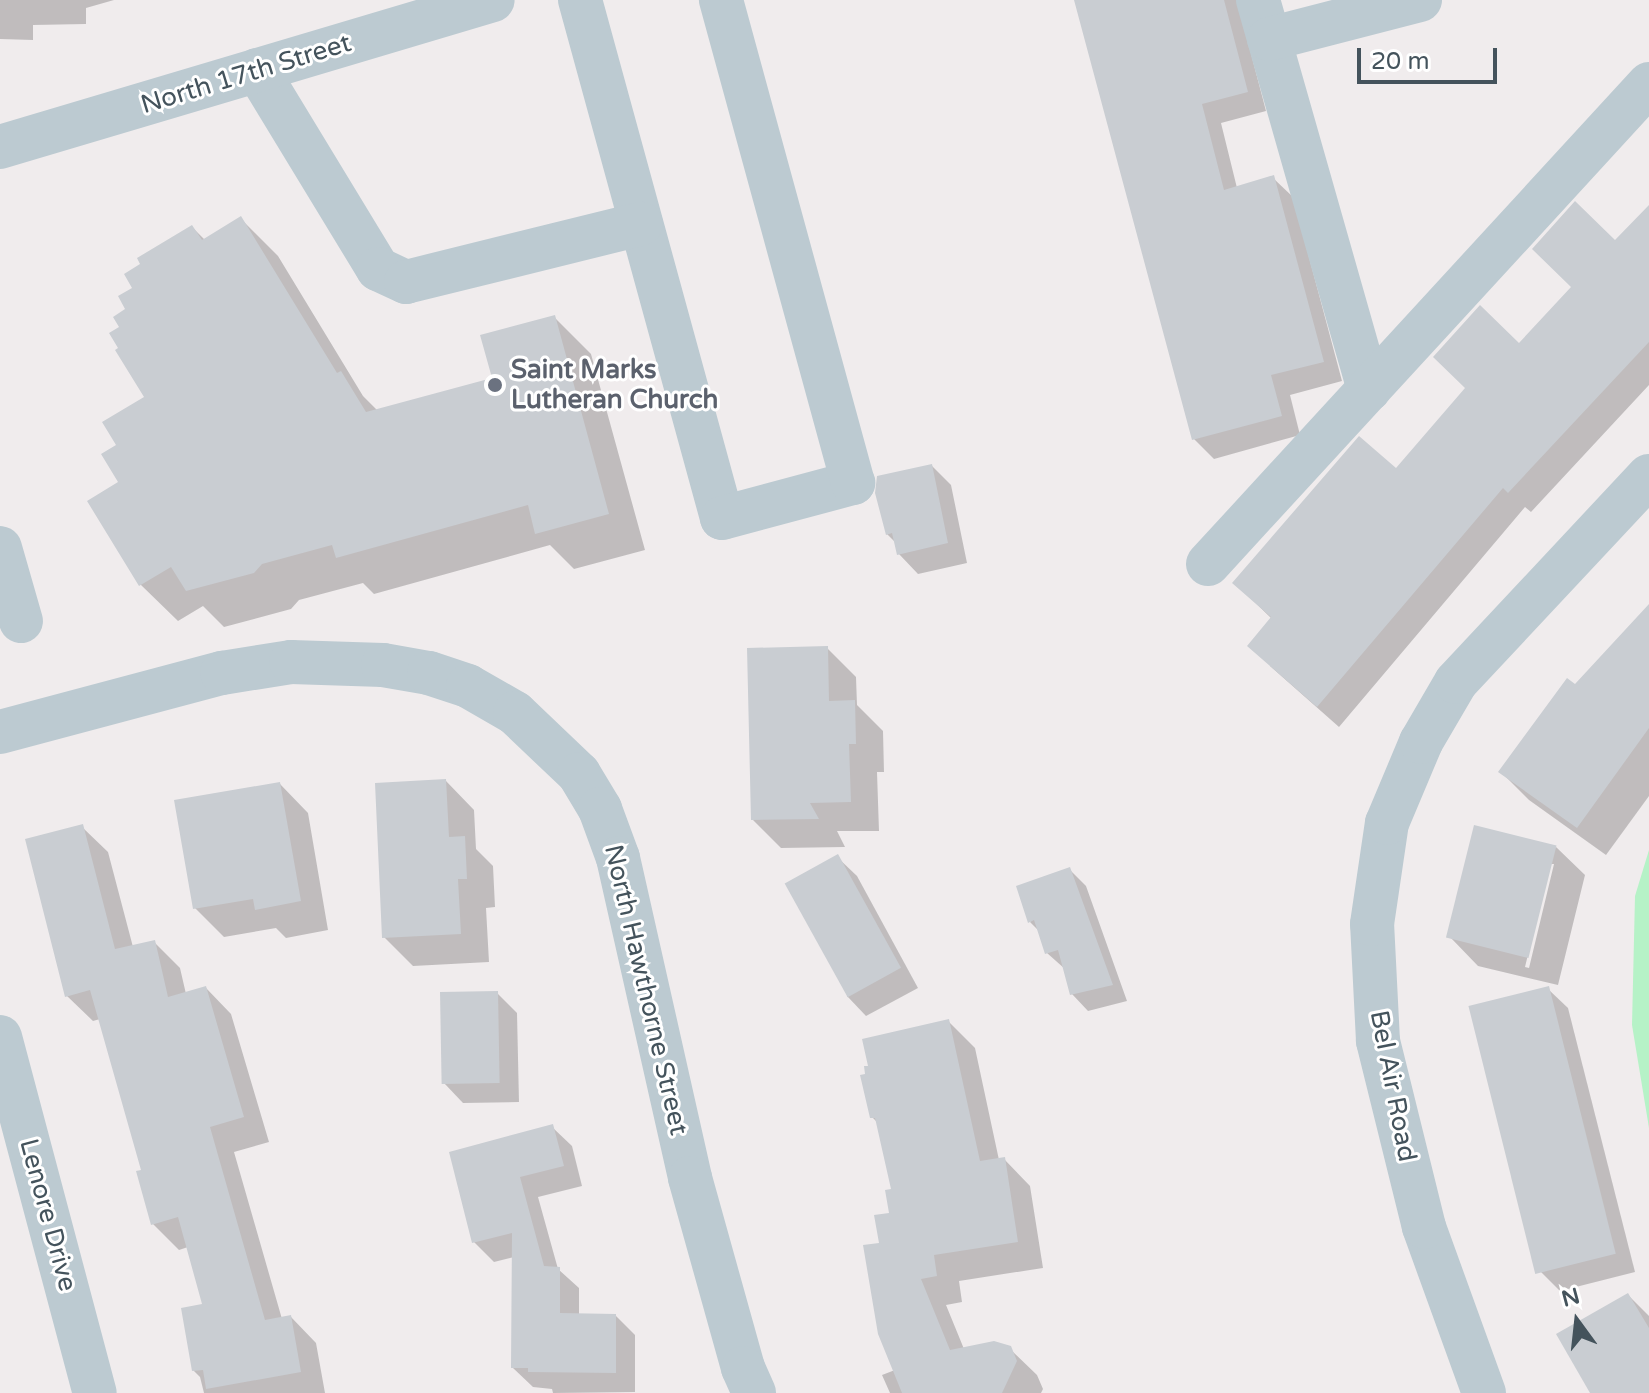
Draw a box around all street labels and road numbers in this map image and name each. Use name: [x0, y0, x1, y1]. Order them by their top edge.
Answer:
street label: North 17th Street: [137, 27, 355, 121]
street label: North Hawthorne Street: [597, 842, 695, 1138]
street label: Bel Air Road: [1363, 1008, 1423, 1164]
street label: Lenore Drive: [13, 1135, 83, 1295]

